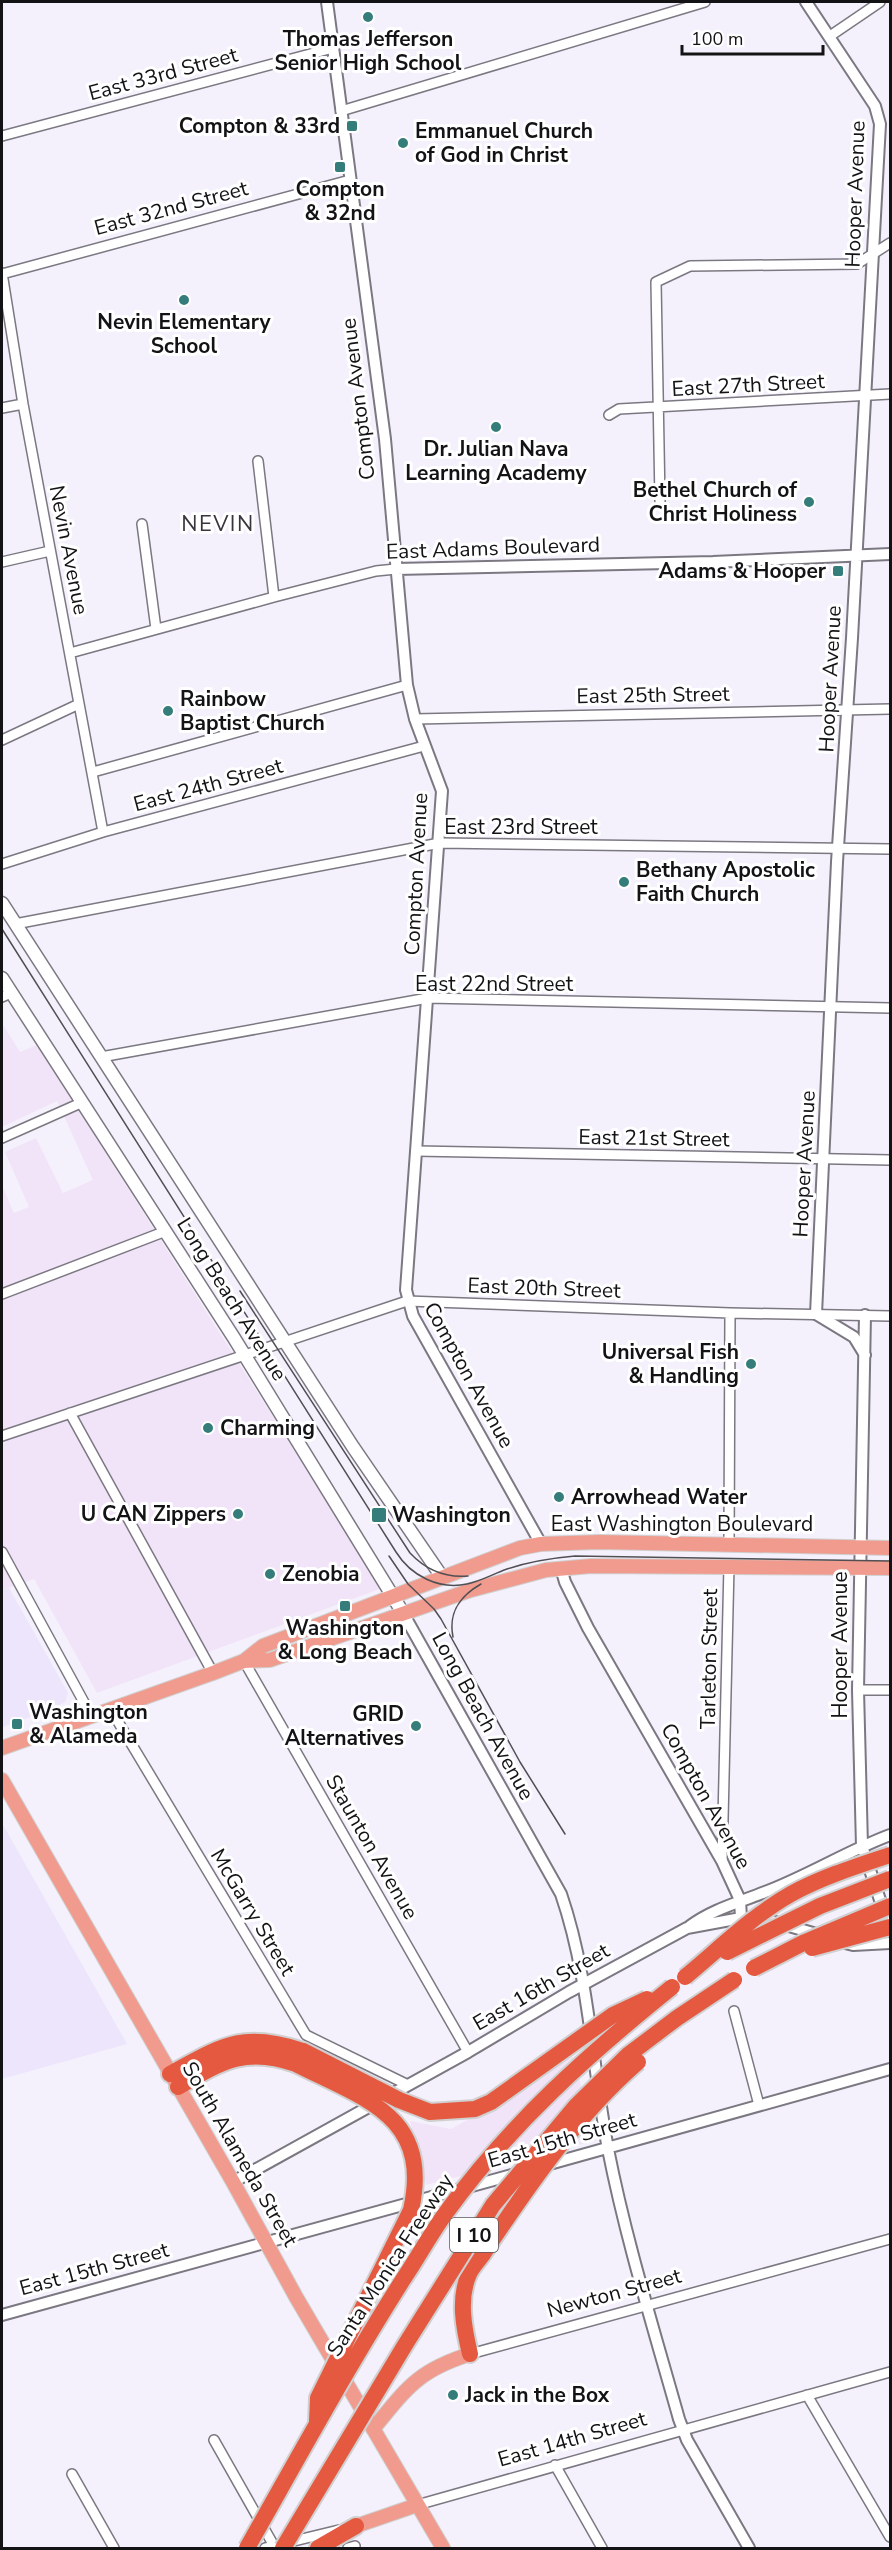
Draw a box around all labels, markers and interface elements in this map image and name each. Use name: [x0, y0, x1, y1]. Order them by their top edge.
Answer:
marker: Thomas Jefferson Senior High School: [361, 10, 375, 24]
scale bar: [682, 18, 823, 56]
place label: Thomas Jefferson Senior High School: [275, 25, 462, 77]
text: 100 m: [691, 27, 743, 51]
street label: East 33rd Street: [85, 40, 241, 107]
place label: Compton & 33rd: [179, 112, 340, 140]
place label: Emmanuel Church of God in Christ: [415, 117, 593, 169]
marker: Compton & 33rd: [345, 119, 359, 133]
street label: Hooper Avenue: [838, 120, 872, 268]
marker: Emmanuel Church of God in Christ: [396, 136, 410, 150]
marker: Compton & 32nd: [333, 160, 347, 174]
street label: East 32nd Street: [91, 174, 252, 242]
place label: Compton & 32nd: [296, 175, 384, 227]
marker: Nevin Elementary School: [177, 293, 191, 307]
place label: Nevin Elementary School: [97, 308, 272, 360]
street label: Compton Avenue: [334, 316, 382, 482]
street label: East 27th Street: [671, 367, 826, 403]
marker: Dr. Julian Nava Learning Academy: [489, 420, 503, 434]
place label: Dr. Julian Nava Learning Academy: [405, 435, 588, 487]
place label: Bethel Church of Christ Holiness: [633, 476, 797, 528]
street label: Nevin Avenue: [43, 483, 95, 617]
marker: Bethel Church of Christ Holiness: [802, 495, 816, 509]
district label: NEVIN: [181, 509, 255, 539]
street label: East Adams Boulevard: [385, 530, 601, 566]
place label: Adams & Hooper: [659, 557, 827, 585]
marker: Adams & Hooper: [831, 564, 845, 578]
street label: Hooper Avenue: [812, 605, 848, 753]
street label: East 25th Street: [576, 680, 730, 710]
place label: Rainbow Baptist Church: [180, 685, 325, 737]
marker: Rainbow Baptist Church: [161, 704, 175, 718]
street label: East 24th Street: [130, 751, 286, 818]
street label: Compton Avenue: [398, 792, 434, 956]
street label: East 23rd Street: [444, 813, 598, 841]
place label: Bethany Apostolic Faith Church: [636, 856, 815, 908]
marker: Bethany Apostolic Faith Church: [617, 875, 631, 889]
street label: East 22nd Street: [415, 970, 574, 998]
street label: Hooper Avenue: [786, 1090, 822, 1238]
street label: East 21st Street: [578, 1123, 730, 1153]
street label: Long Beach Avenue: [170, 1212, 294, 1386]
street label: East 20th Street: [467, 1271, 622, 1305]
street label: Compton Avenue: [417, 1297, 521, 1453]
place label: Universal Fish & Handling: [602, 1338, 739, 1390]
marker: Universal Fish & Handling: [744, 1357, 758, 1371]
place label: Charming: [220, 1414, 315, 1442]
marker: Charming: [201, 1421, 215, 1435]
place label: Arrowhead Water: [571, 1483, 748, 1511]
marker: Arrowhead Water: [552, 1490, 566, 1504]
place label: U CAN Zippers: [81, 1500, 226, 1528]
place label: Washington: [392, 1501, 511, 1529]
marker: Washington: [370, 1506, 388, 1524]
marker: U CAN Zippers: [231, 1507, 245, 1521]
street label: East Washington Boulevard: [551, 1510, 813, 1538]
place label: Zenobia: [282, 1560, 360, 1588]
marker: Zenobia: [263, 1567, 277, 1581]
street label: Hooper Avenue: [826, 1571, 854, 1719]
street label: Tarleton Street: [694, 1588, 724, 1729]
marker: Washington & Long Beach: [338, 1599, 352, 1613]
place label: Washington & Long Beach: [278, 1614, 412, 1666]
street label: Long Beach Avenue: [425, 1627, 541, 1805]
place label: Washington & Alameda: [29, 1698, 148, 1750]
place label: GRID Alternatives: [285, 1700, 404, 1752]
marker: Washington & Alameda: [10, 1717, 24, 1731]
street label: Compton Avenue: [654, 1718, 758, 1874]
marker: GRID Alternatives: [409, 1719, 423, 1733]
street label: Staunton Avenue: [319, 1770, 425, 1924]
street label: McGarry Street: [204, 1843, 302, 1981]
street label: East 16th Street: [468, 1936, 615, 2037]
street label: South Alameda Street: [176, 2057, 305, 2252]
street label: East 15th Street: [485, 2105, 640, 2175]
street label: Santa Monica Freeway: [320, 2168, 460, 2362]
road number: I 10: [450, 2218, 498, 2252]
street label: East 15th Street: [16, 2235, 172, 2302]
street label: Newton Street: [544, 2261, 685, 2324]
place label: Jack in the Box: [464, 2381, 610, 2409]
marker: Jack in the Box: [446, 2388, 460, 2402]
street label: East 14th Street: [495, 2404, 650, 2474]

